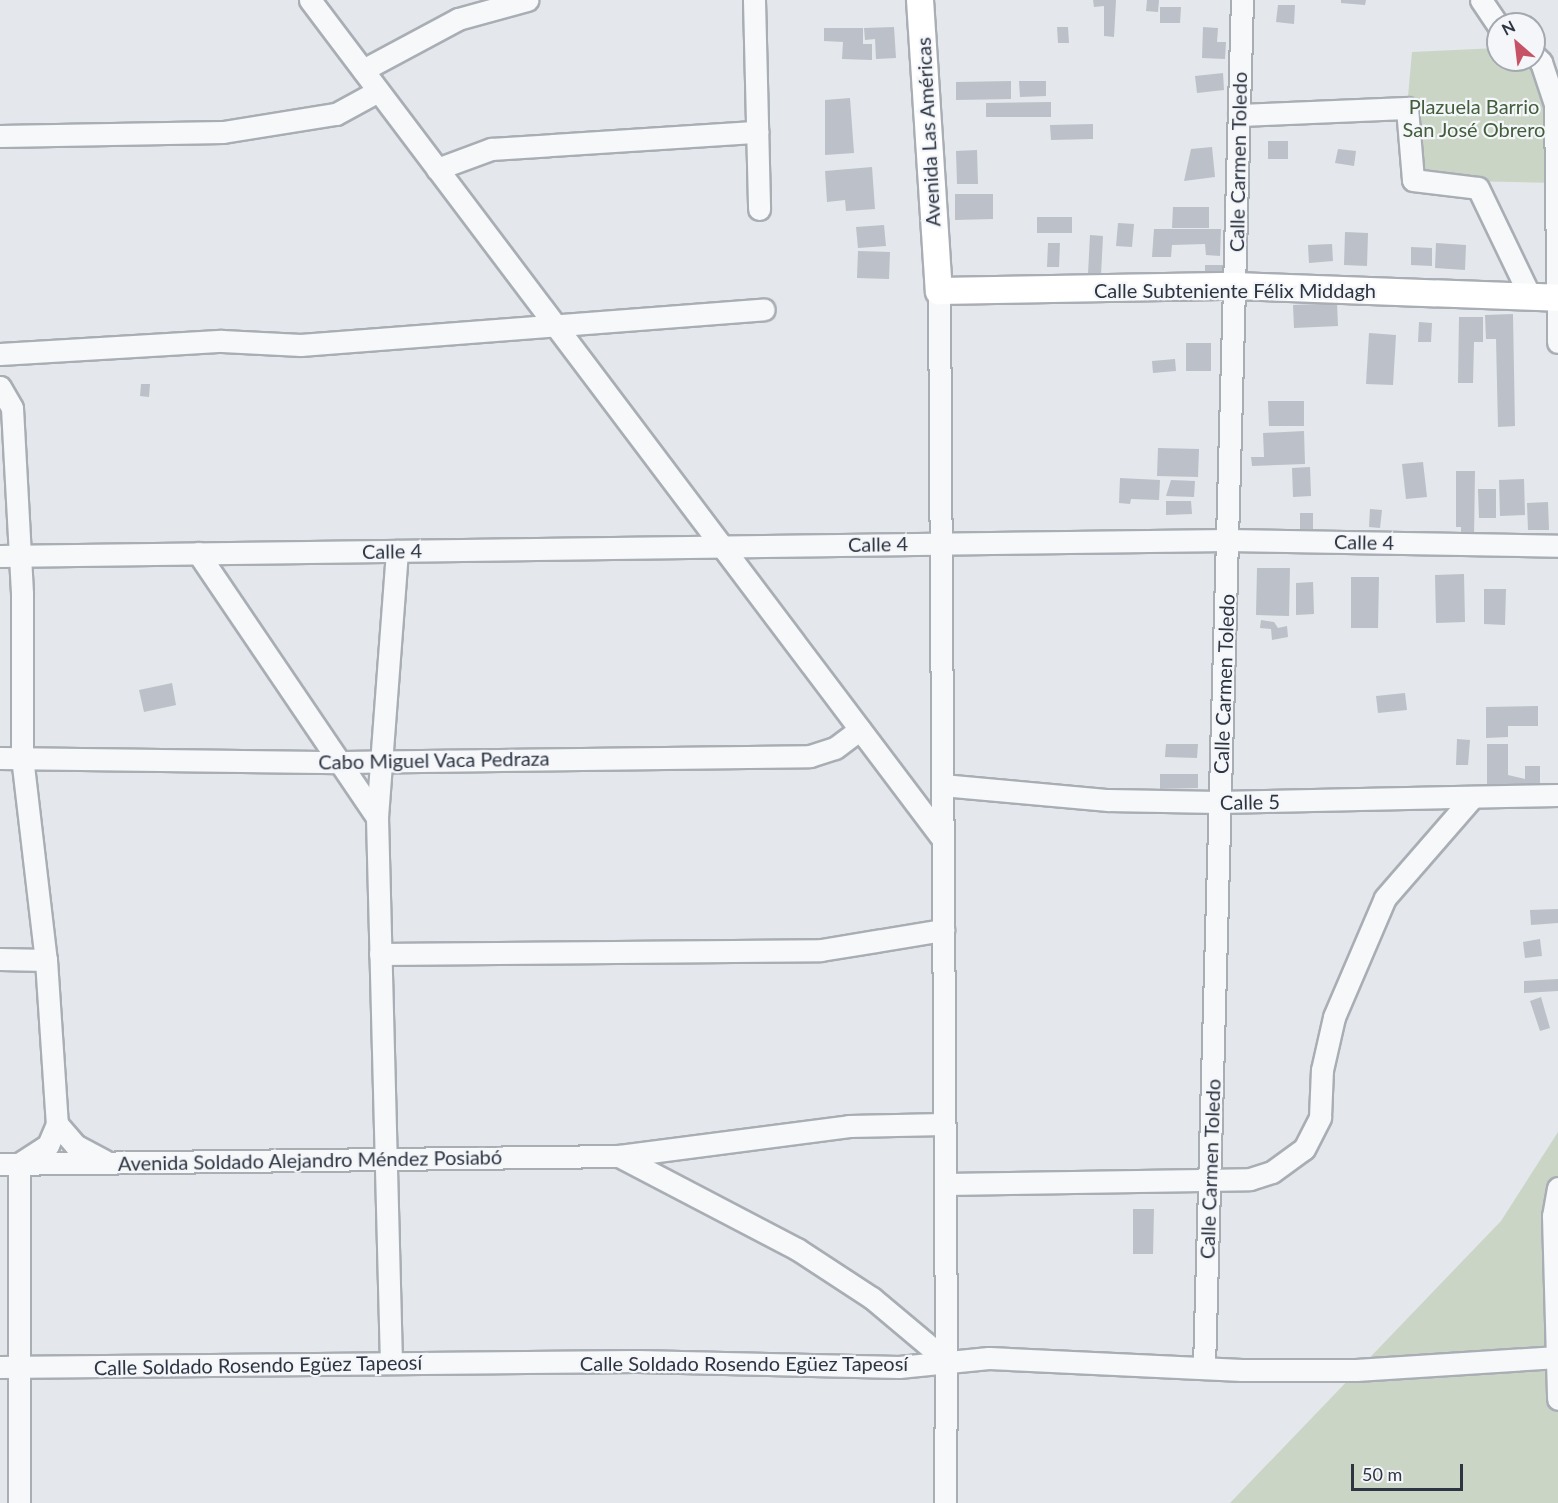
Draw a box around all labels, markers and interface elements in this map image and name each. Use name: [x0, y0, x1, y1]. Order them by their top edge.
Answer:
north arrow: [1486, 12, 1546, 72]
text: N: [1498, 16, 1518, 39]
street label: Avenida Las Américas: [911, 36, 945, 228]
street label: Calle Carmen Toledo: [1224, 71, 1252, 253]
park label: Plazuela Barrio San José Obrero: [1402, 95, 1546, 142]
street label: Calle Subteniente Félix Middagh: [1094, 278, 1376, 302]
street label: Calle 4: [1334, 529, 1394, 555]
street label: Calle 4: [848, 531, 908, 557]
street label: Calle 4: [362, 538, 422, 564]
street label: Calle Carmen Toledo: [1209, 593, 1239, 775]
street label: Cabo Miguel Vaca Pedraza: [318, 746, 550, 774]
street label: Calle 5: [1220, 789, 1280, 815]
street label: Calle Carmen Toledo: [1195, 1078, 1225, 1260]
street label: Avenida Soldado Alejandro Méndez Posiabó: [117, 1145, 503, 1175]
street label: Calle Soldado Rosendo Egüez Tapeosí: [93, 1350, 423, 1380]
street label: Calle Soldado Rosendo Egüez Tapeosí: [580, 1351, 908, 1375]
scale bar: [1354, 1452, 1466, 1490]
text: 50 m: [1362, 1463, 1402, 1485]

